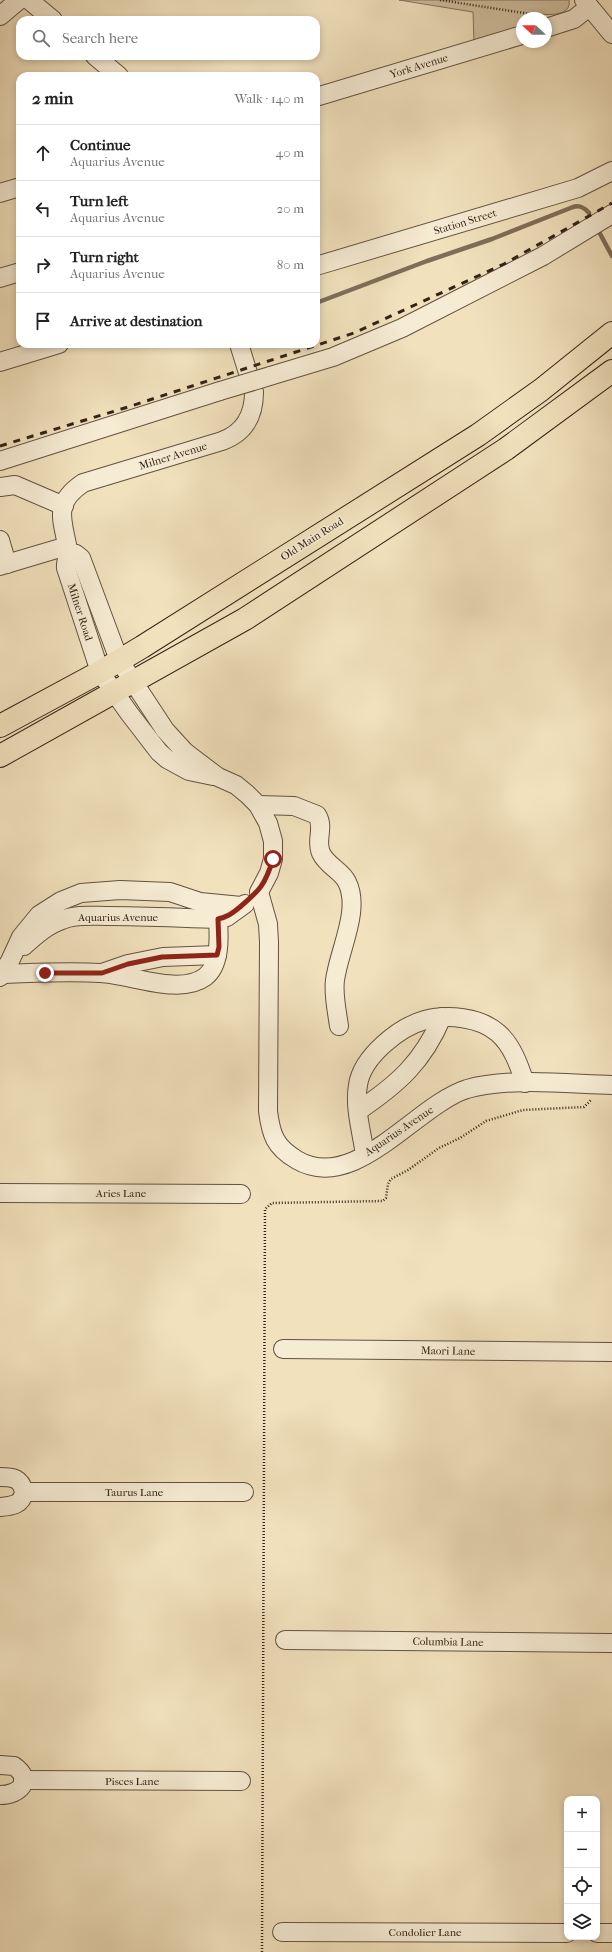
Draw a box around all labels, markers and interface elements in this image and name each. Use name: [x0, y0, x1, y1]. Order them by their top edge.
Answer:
north arrow: [516, 12, 552, 48]
search box: [16, 16, 320, 60]
icon: search: [30, 27, 52, 49]
text: Search here: [62, 29, 138, 47]
street label: York Avenue: [387, 51, 450, 81]
text: 2 min: [32, 88, 73, 108]
text: Walk · 140 m: [235, 91, 304, 106]
text: Continue: [70, 136, 130, 154]
icon: ahead: [32, 142, 54, 164]
text: 40 m: [276, 145, 304, 160]
text: Aquarius Avenue: [70, 154, 165, 169]
text: Turn left: [70, 192, 128, 210]
icon: left: [32, 198, 54, 220]
text: 20 m: [277, 201, 304, 216]
street label: Station Street: [432, 206, 498, 238]
text: Aquarius Avenue: [70, 210, 165, 225]
text: Turn right: [70, 248, 139, 266]
icon: right: [32, 254, 54, 276]
text: 80 m: [277, 257, 304, 272]
text: Aquarius Avenue: [70, 266, 165, 281]
icon: arrive: [32, 310, 54, 332]
text: Arrive at destination: [70, 312, 202, 330]
street label: Milner Avenue: [137, 439, 209, 473]
street label: Old Main Road: [278, 514, 347, 564]
street label: Milner Road: [65, 582, 96, 643]
route start: [264, 850, 282, 868]
street label: Aquarius Avenue: [77, 911, 159, 924]
route end: [36, 964, 54, 982]
street label: Aquarius Avenue: [361, 1103, 436, 1159]
street label: Aries Lane: [95, 1187, 147, 1200]
street label: Maori Lane: [421, 1344, 476, 1358]
street label: Taurus Lane: [105, 1486, 164, 1499]
street label: Columbia Lane: [412, 1635, 484, 1649]
street label: Pisces Lane: [105, 1775, 160, 1788]
map controls: [564, 1796, 600, 1940]
button: +: [564, 1796, 600, 1832]
button: −: [564, 1832, 600, 1868]
button: locate: [564, 1868, 600, 1904]
button: layers: [564, 1904, 600, 1940]
street label: Condolier Lane: [389, 1926, 462, 1939]

